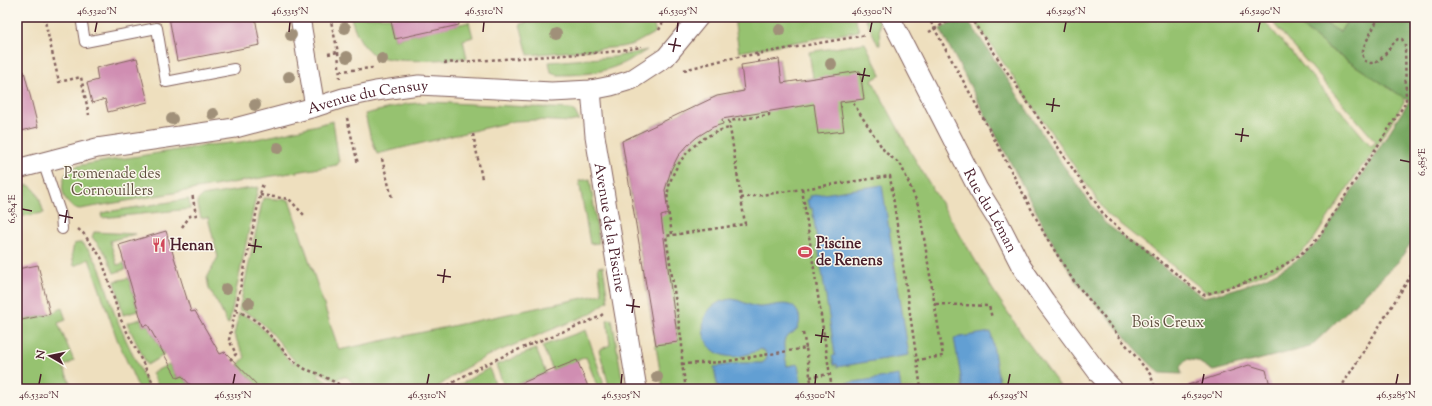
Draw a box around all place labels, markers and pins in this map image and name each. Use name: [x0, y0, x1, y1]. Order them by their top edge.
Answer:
place label: Piscine de Renens: [816, 234, 882, 272]
place label: Henan: [170, 236, 214, 257]
restaurant icon: Henan: [151, 237, 167, 253]
sports icon: Piscine de Renens: [797, 244, 813, 260]

